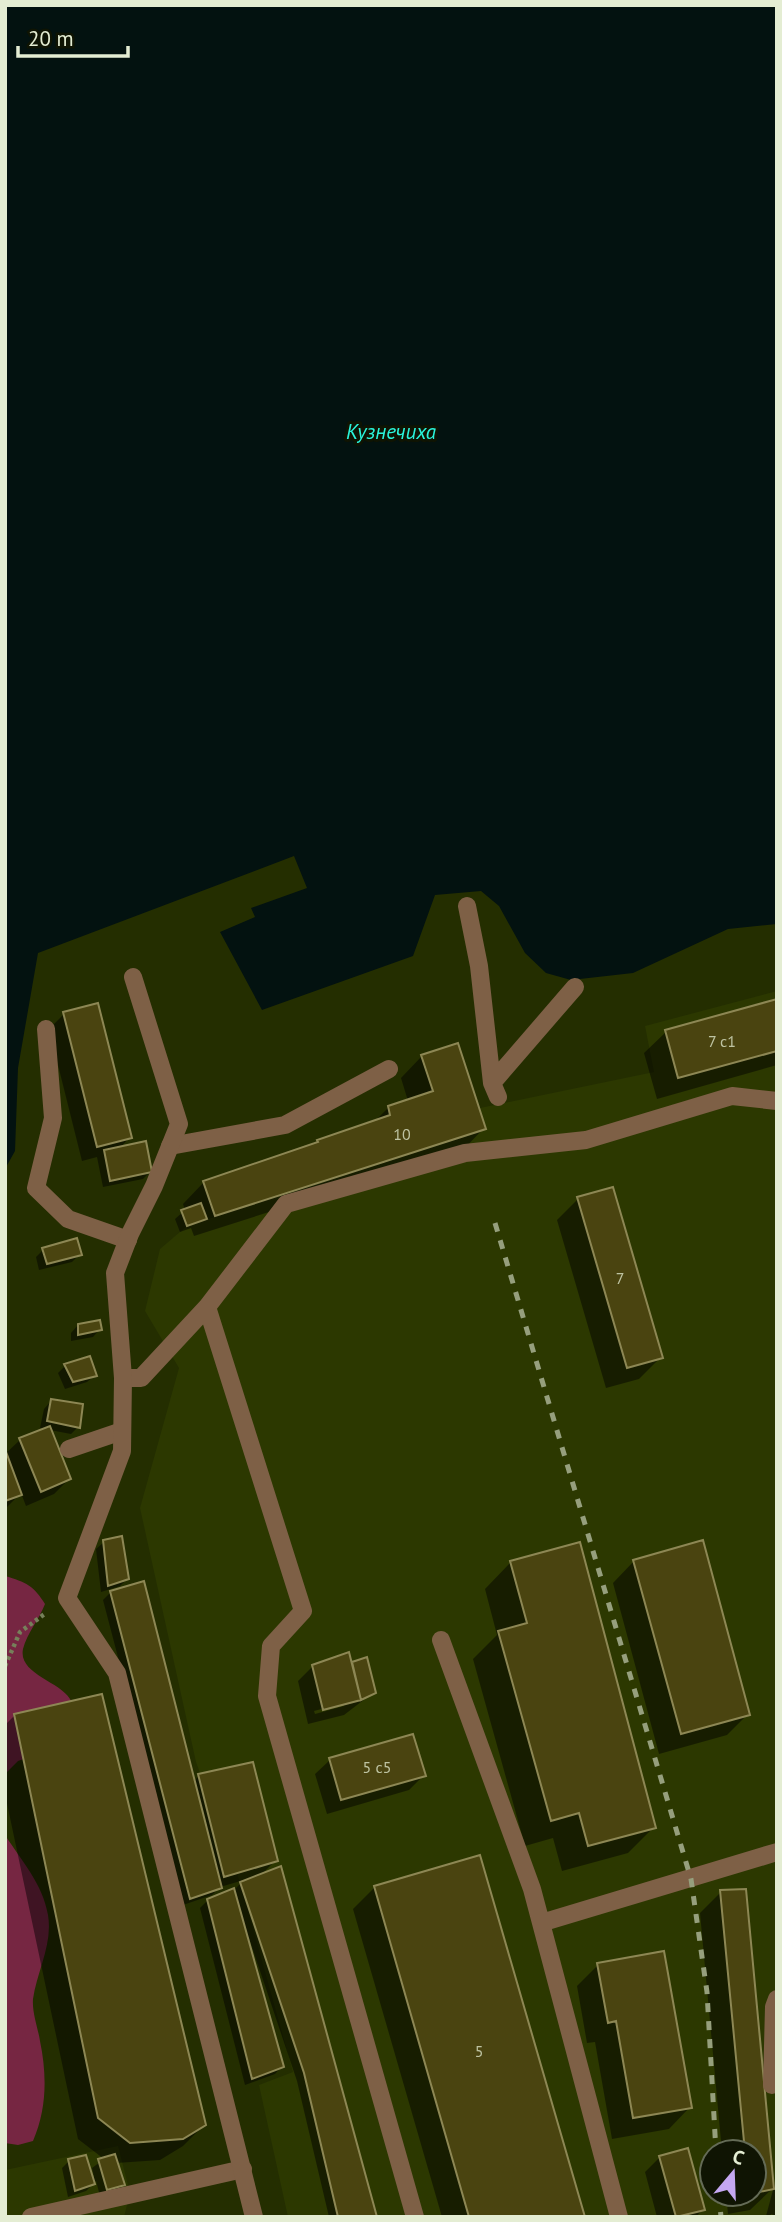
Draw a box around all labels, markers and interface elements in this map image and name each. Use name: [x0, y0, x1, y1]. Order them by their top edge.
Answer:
scale bar: [18, 14, 128, 58]
text: 20 m: [28, 25, 74, 52]
water label: Кузнечиха: [346, 418, 437, 445]
house number: 7 с1: [708, 1031, 736, 1051]
house number: 10: [393, 1124, 411, 1144]
house number: 7: [616, 1268, 624, 1288]
house number: 5 с5: [363, 1757, 391, 1777]
house number: 5: [475, 2041, 483, 2061]
north arrow: [698, 2138, 768, 2208]
text: С: [730, 2144, 748, 2170]

